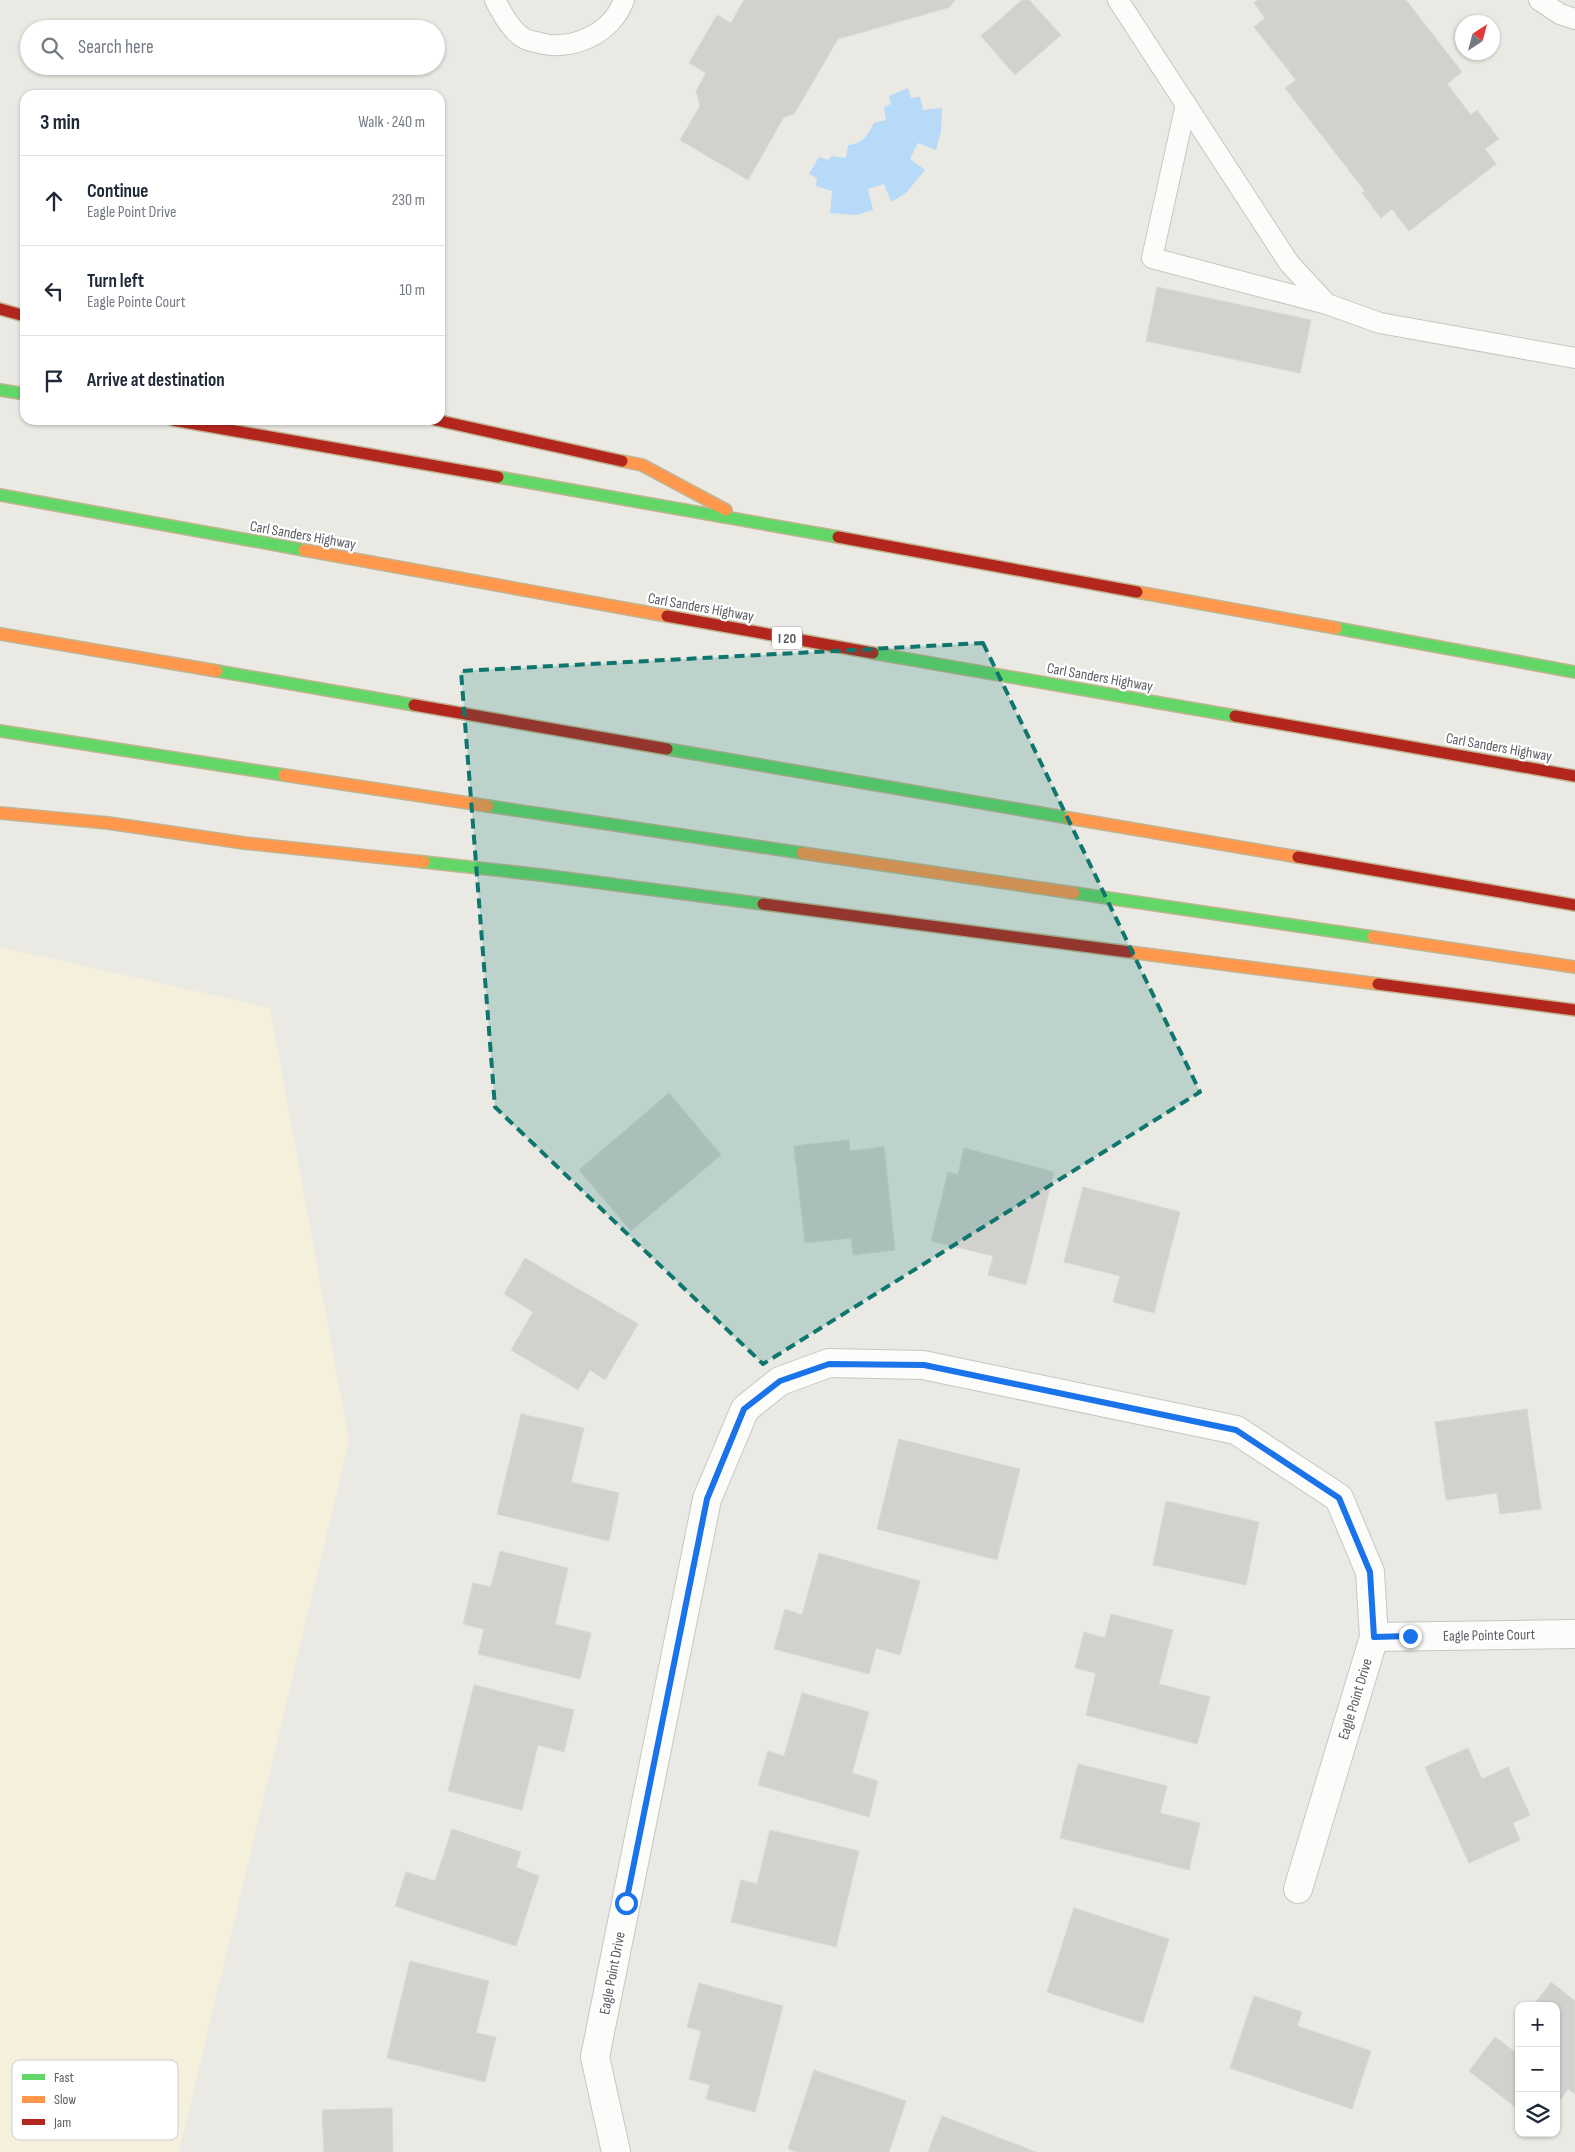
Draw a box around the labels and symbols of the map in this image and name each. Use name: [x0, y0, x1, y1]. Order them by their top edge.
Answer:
north arrow: [1455, 15, 1500, 60]
street label: Carl Sanders Highway: [248, 517, 358, 554]
street label: Carl Sanders Highway: [646, 589, 756, 626]
road number: I 20: [772, 626, 802, 650]
street label: Carl Sanders Highway: [1045, 659, 1155, 696]
street label: Carl Sanders Highway: [1444, 729, 1554, 766]
route end: [1399, 1625, 1422, 1648]
street label: Eagle Pointe Court: [1443, 1625, 1536, 1646]
street label: Eagle Point Drive: [1334, 1656, 1377, 1742]
route start: [615, 1892, 638, 1915]
street label: Eagle Point Drive: [595, 1930, 630, 2016]
legend: [12, 2060, 178, 2140]
text: Fast: [54, 2069, 74, 2086]
text: Slow: [54, 2091, 76, 2108]
text: Jam: [53, 2114, 71, 2131]

